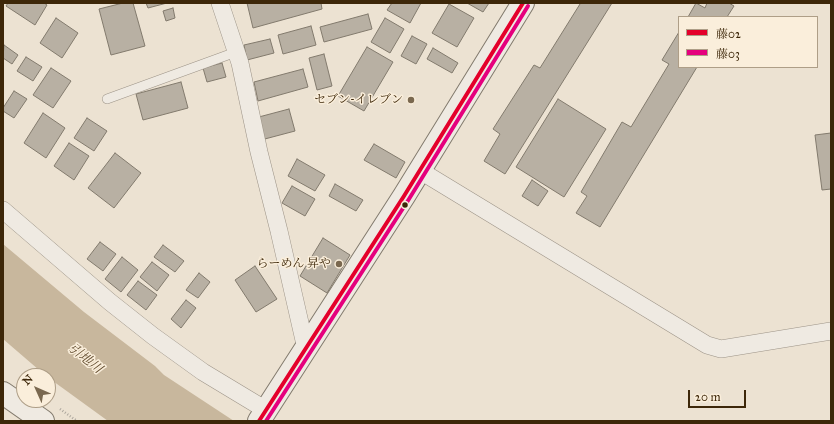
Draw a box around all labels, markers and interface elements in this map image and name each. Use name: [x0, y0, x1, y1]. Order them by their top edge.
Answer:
legend: [678, 16, 818, 68]
text: 藤02: [716, 27, 741, 41]
text: 藤03: [716, 47, 740, 61]
place label: セブン-イレブン: [314, 93, 403, 107]
marker: セブン-イレブン: [406, 95, 416, 105]
unlabelled marker: [400, 200, 410, 210]
place label: らーめん 昇や: [256, 257, 331, 271]
marker: らーめん 昇や: [334, 259, 344, 269]
water label: 引地川: [65, 341, 105, 377]
north arrow: [16, 368, 56, 408]
text: N: [20, 372, 36, 388]
scale bar: [690, 382, 748, 408]
text: 20 m: [695, 390, 721, 404]

